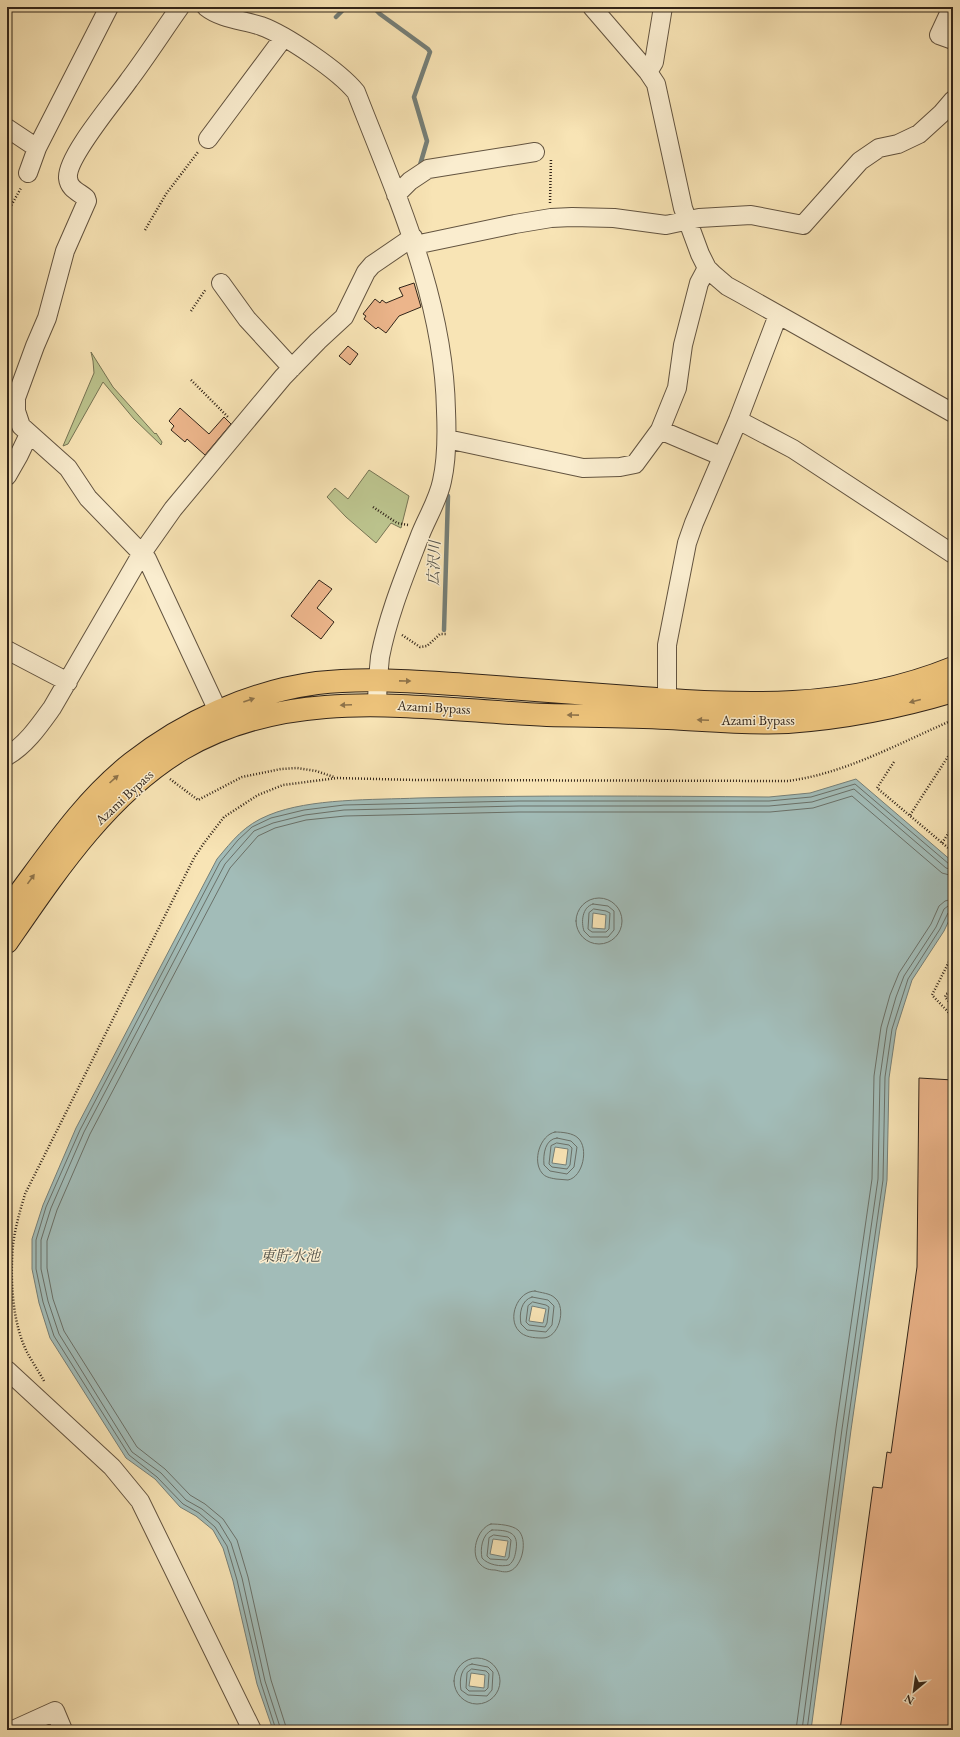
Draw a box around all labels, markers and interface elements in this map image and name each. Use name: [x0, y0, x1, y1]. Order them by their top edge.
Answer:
water label: 広沢川: [423, 538, 444, 586]
one-way arrow: [399, 678, 412, 684]
street label: Azami Bypass: [396, 696, 472, 718]
one-way arrow: [243, 697, 255, 703]
one-way arrow: [909, 698, 921, 704]
one-way arrow: [340, 702, 352, 709]
street label: Azami Bypass: [720, 711, 795, 729]
one-way arrow: [566, 712, 579, 718]
one-way arrow: [697, 716, 709, 723]
street label: Azami Bypass: [90, 765, 157, 829]
one-way arrow: [109, 774, 119, 784]
one-way arrow: [27, 873, 35, 884]
water label: 東貯水池: [260, 1246, 322, 1265]
north arrow: [894, 1671, 934, 1711]
text: N: [902, 1691, 916, 1708]

